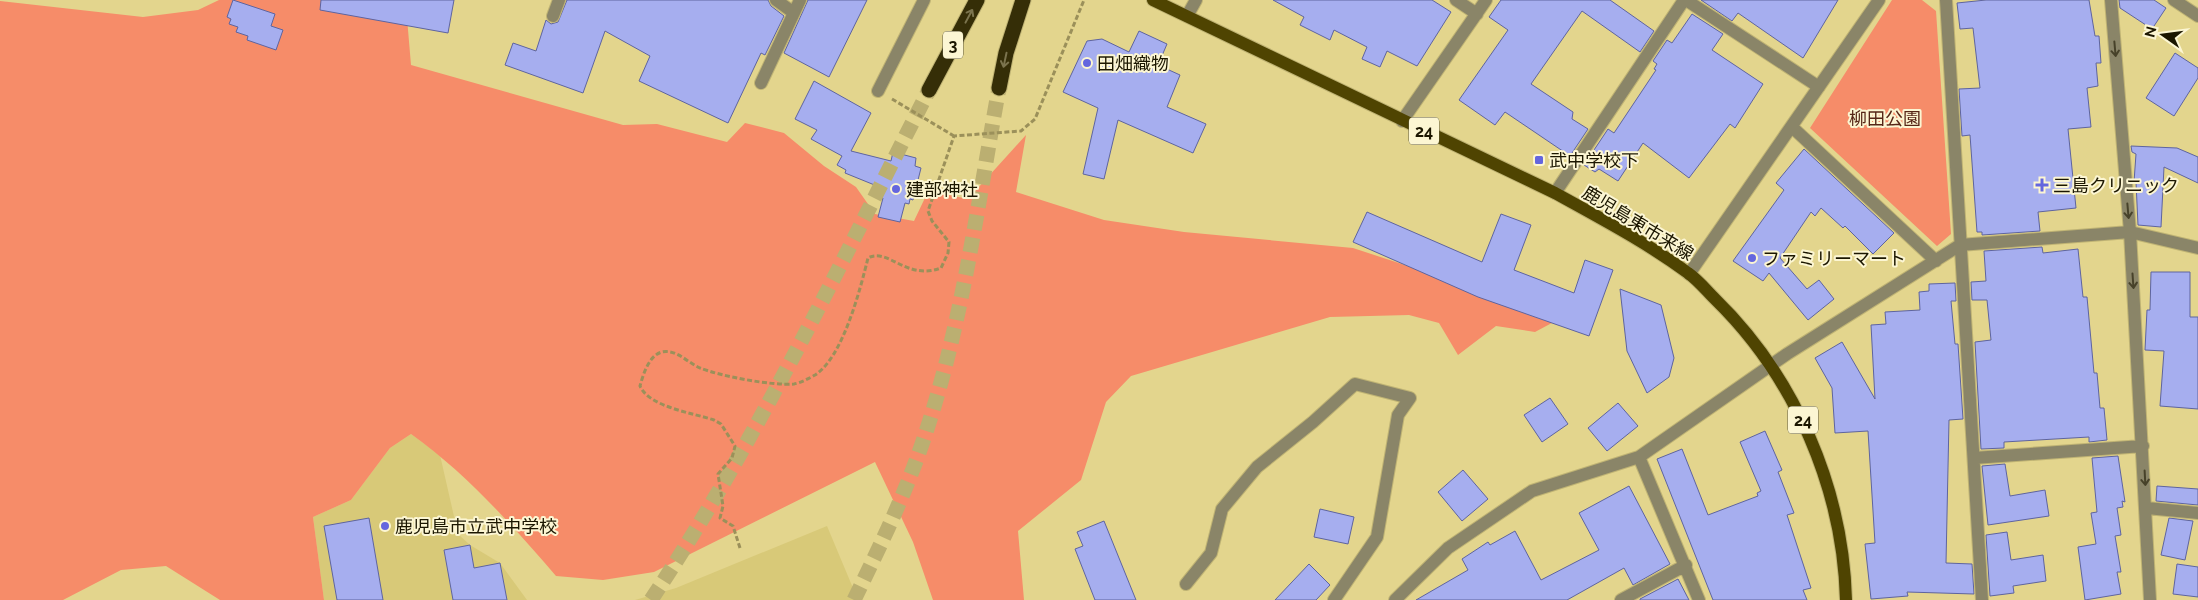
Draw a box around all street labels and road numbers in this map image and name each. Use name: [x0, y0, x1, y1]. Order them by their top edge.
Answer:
road number: 3: [943, 32, 963, 58]
road number: 24: [1409, 118, 1439, 144]
street label: 鹿児島東市来線: [1579, 182, 1697, 264]
road number: 24: [1788, 406, 1818, 434]

